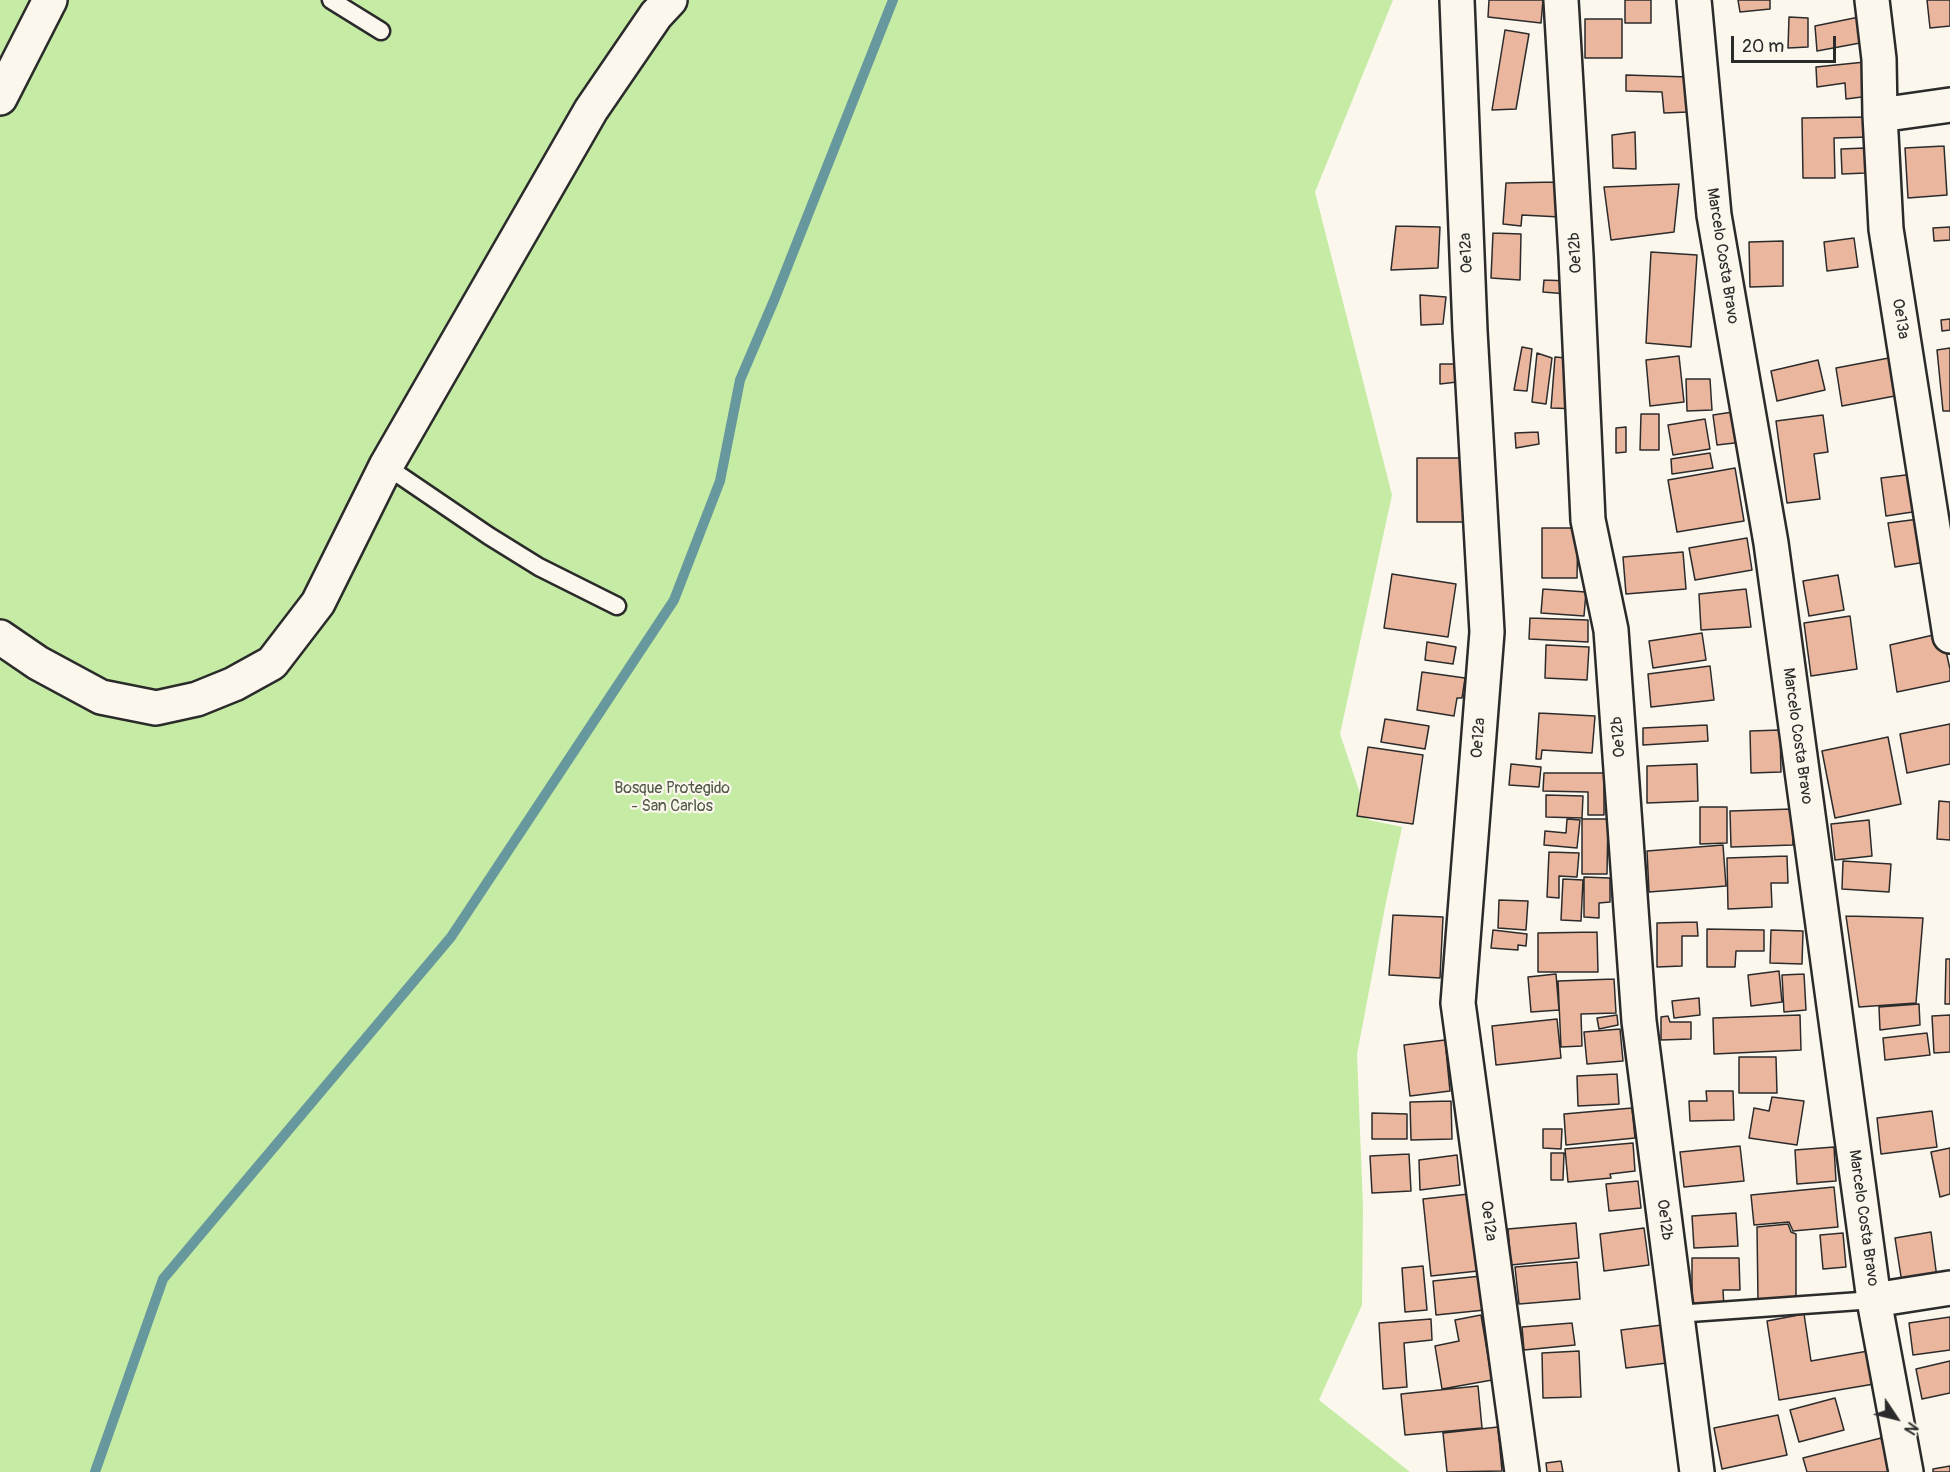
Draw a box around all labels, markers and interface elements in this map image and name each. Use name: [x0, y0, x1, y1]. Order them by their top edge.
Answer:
scale bar: [1734, 24, 1839, 62]
text: 20 m: [1742, 35, 1784, 58]
street label: Marcelo Costa Bravo: [1702, 187, 1742, 325]
street label: Oe12a: [1456, 232, 1478, 274]
street label: Oe12b: [1565, 232, 1587, 274]
street label: Oe13a: [1887, 297, 1913, 341]
street label: Marcelo Costa Bravo: [1778, 667, 1816, 805]
street label: Oe12b: [1608, 716, 1630, 758]
street label: Oe12a: [1468, 717, 1490, 759]
park label: Bosque Protegido - San Carlos: [614, 779, 730, 817]
street label: Marcelo Costa Bravo: [1844, 1149, 1882, 1287]
street label: Oe12b: [1652, 1198, 1676, 1242]
street label: Oe12a: [1476, 1200, 1500, 1242]
north arrow: [1866, 1388, 1926, 1448]
text: N: [1899, 1418, 1922, 1438]

